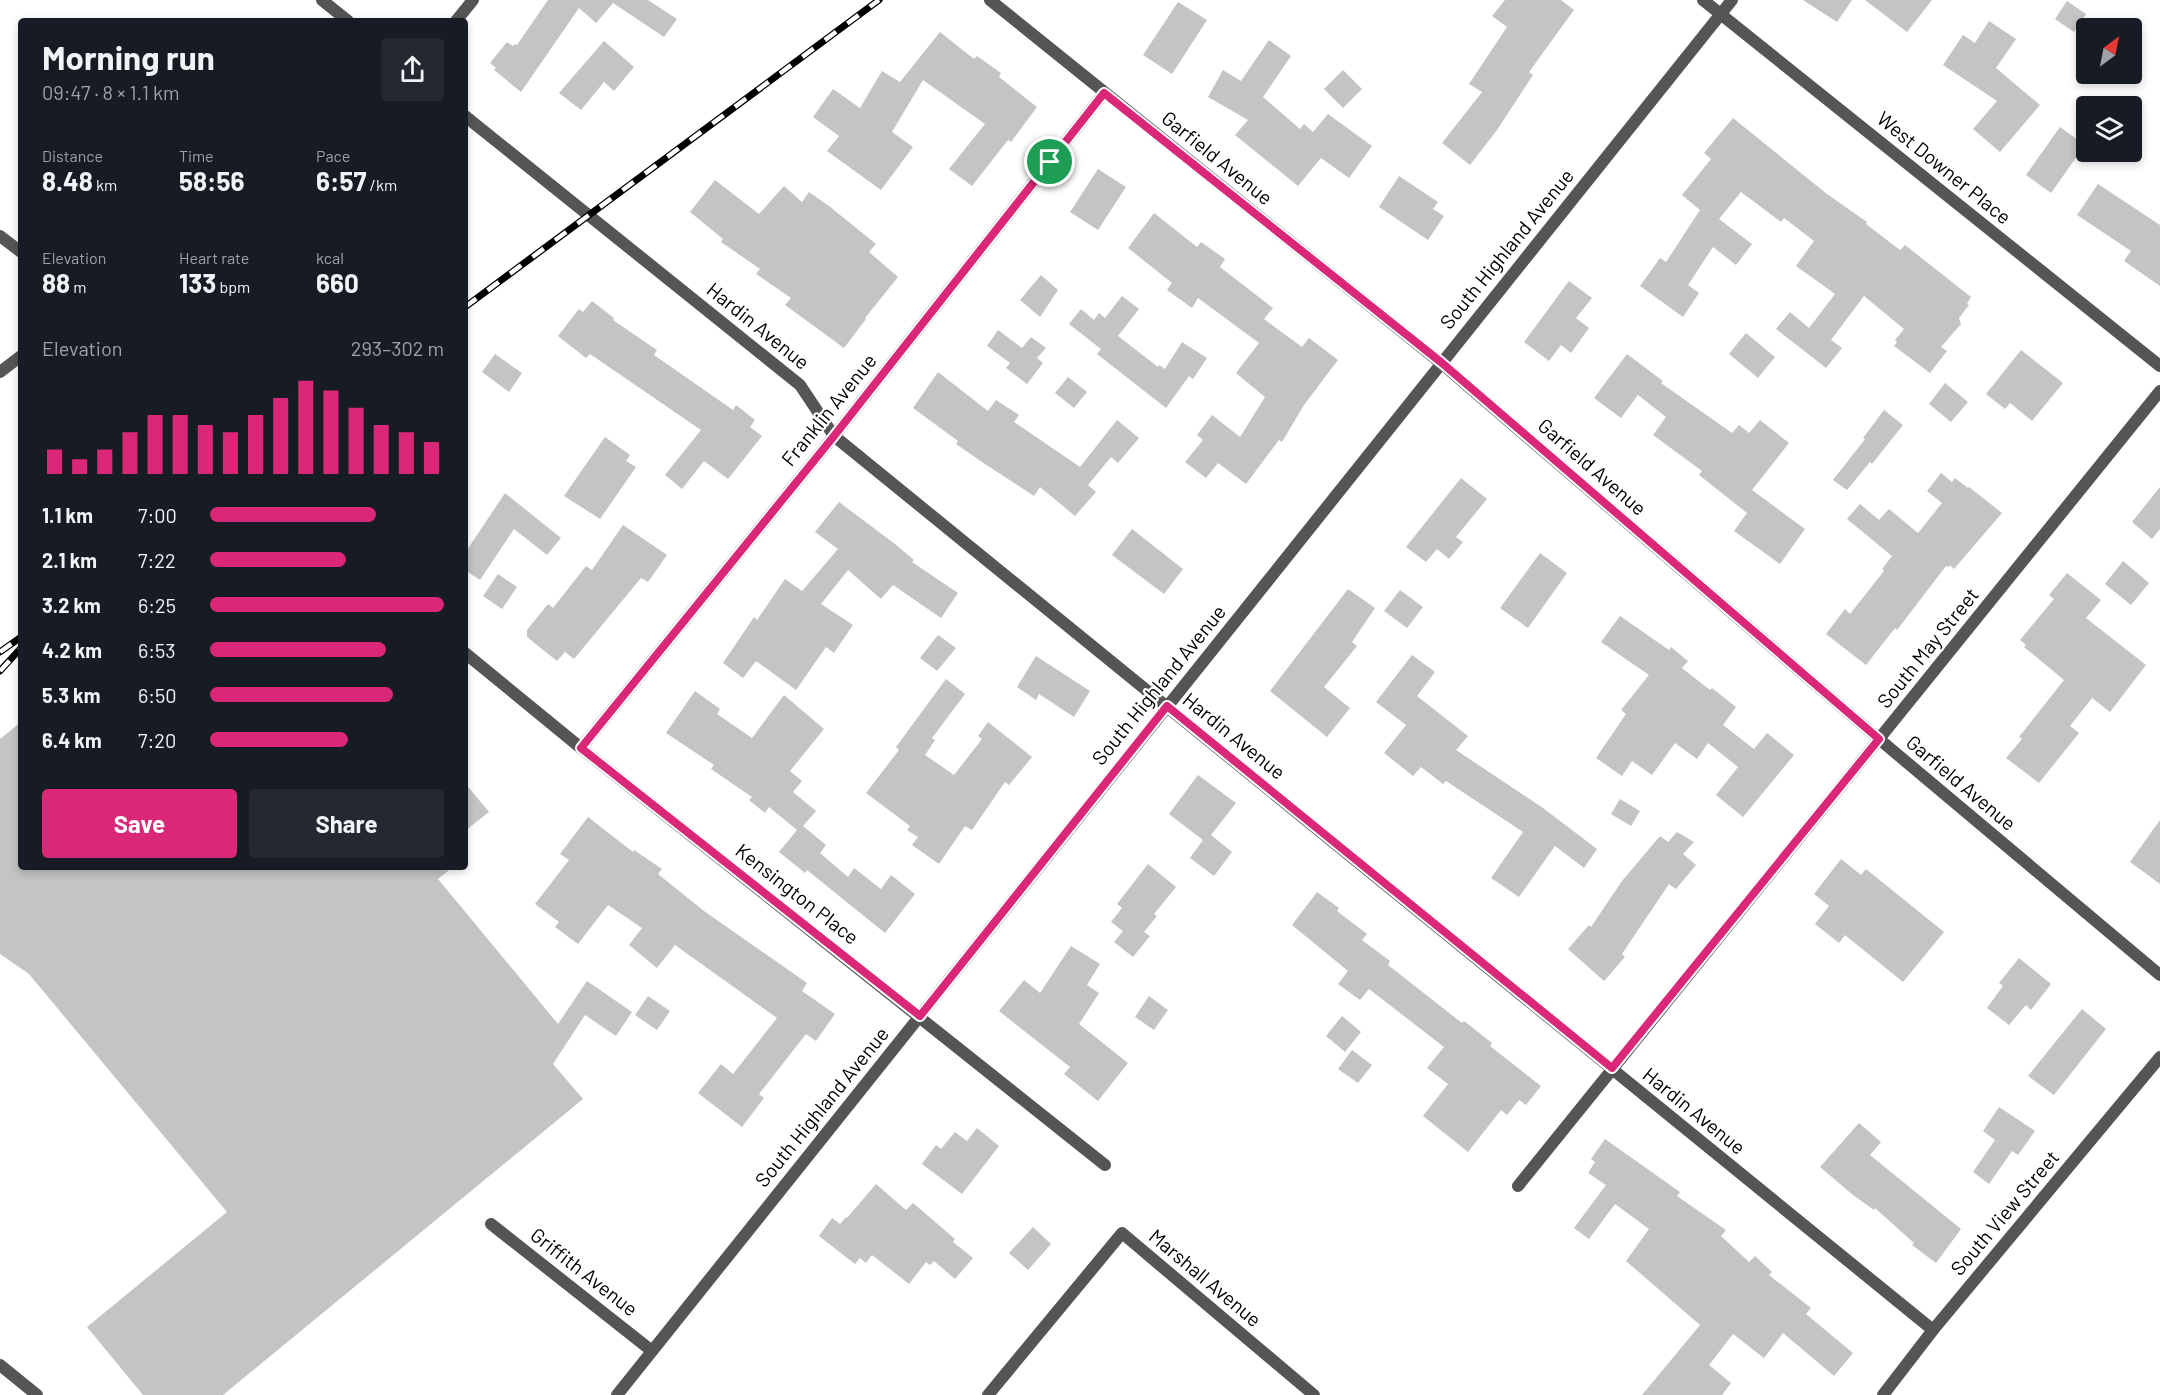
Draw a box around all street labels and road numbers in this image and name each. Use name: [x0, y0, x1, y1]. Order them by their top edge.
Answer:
street label: Garfield Avenue: [1157, 105, 1278, 209]
street label: West Downer Place: [1873, 106, 2016, 229]
street label: South Highland Avenue: [1434, 164, 1578, 333]
street label: Hardin Avenue: [703, 277, 815, 374]
street label: Franklin Avenue: [776, 348, 881, 470]
street label: Garfield Avenue: [1534, 413, 1652, 520]
street label: South May Street: [1871, 582, 1983, 712]
street label: South Highland Avenue: [1086, 600, 1230, 769]
street label: Hardin Avenue: [1179, 687, 1291, 784]
street label: Garfield Avenue: [1902, 729, 2021, 835]
street label: Kensington Place: [731, 838, 864, 949]
street label: South Highland Avenue: [749, 1022, 893, 1191]
street label: Hardin Avenue: [1639, 1062, 1751, 1159]
street label: South View Street: [1945, 1145, 2063, 1280]
street label: Griffith Avenue: [526, 1222, 643, 1320]
street label: Marshall Avenue: [1145, 1223, 1267, 1331]

